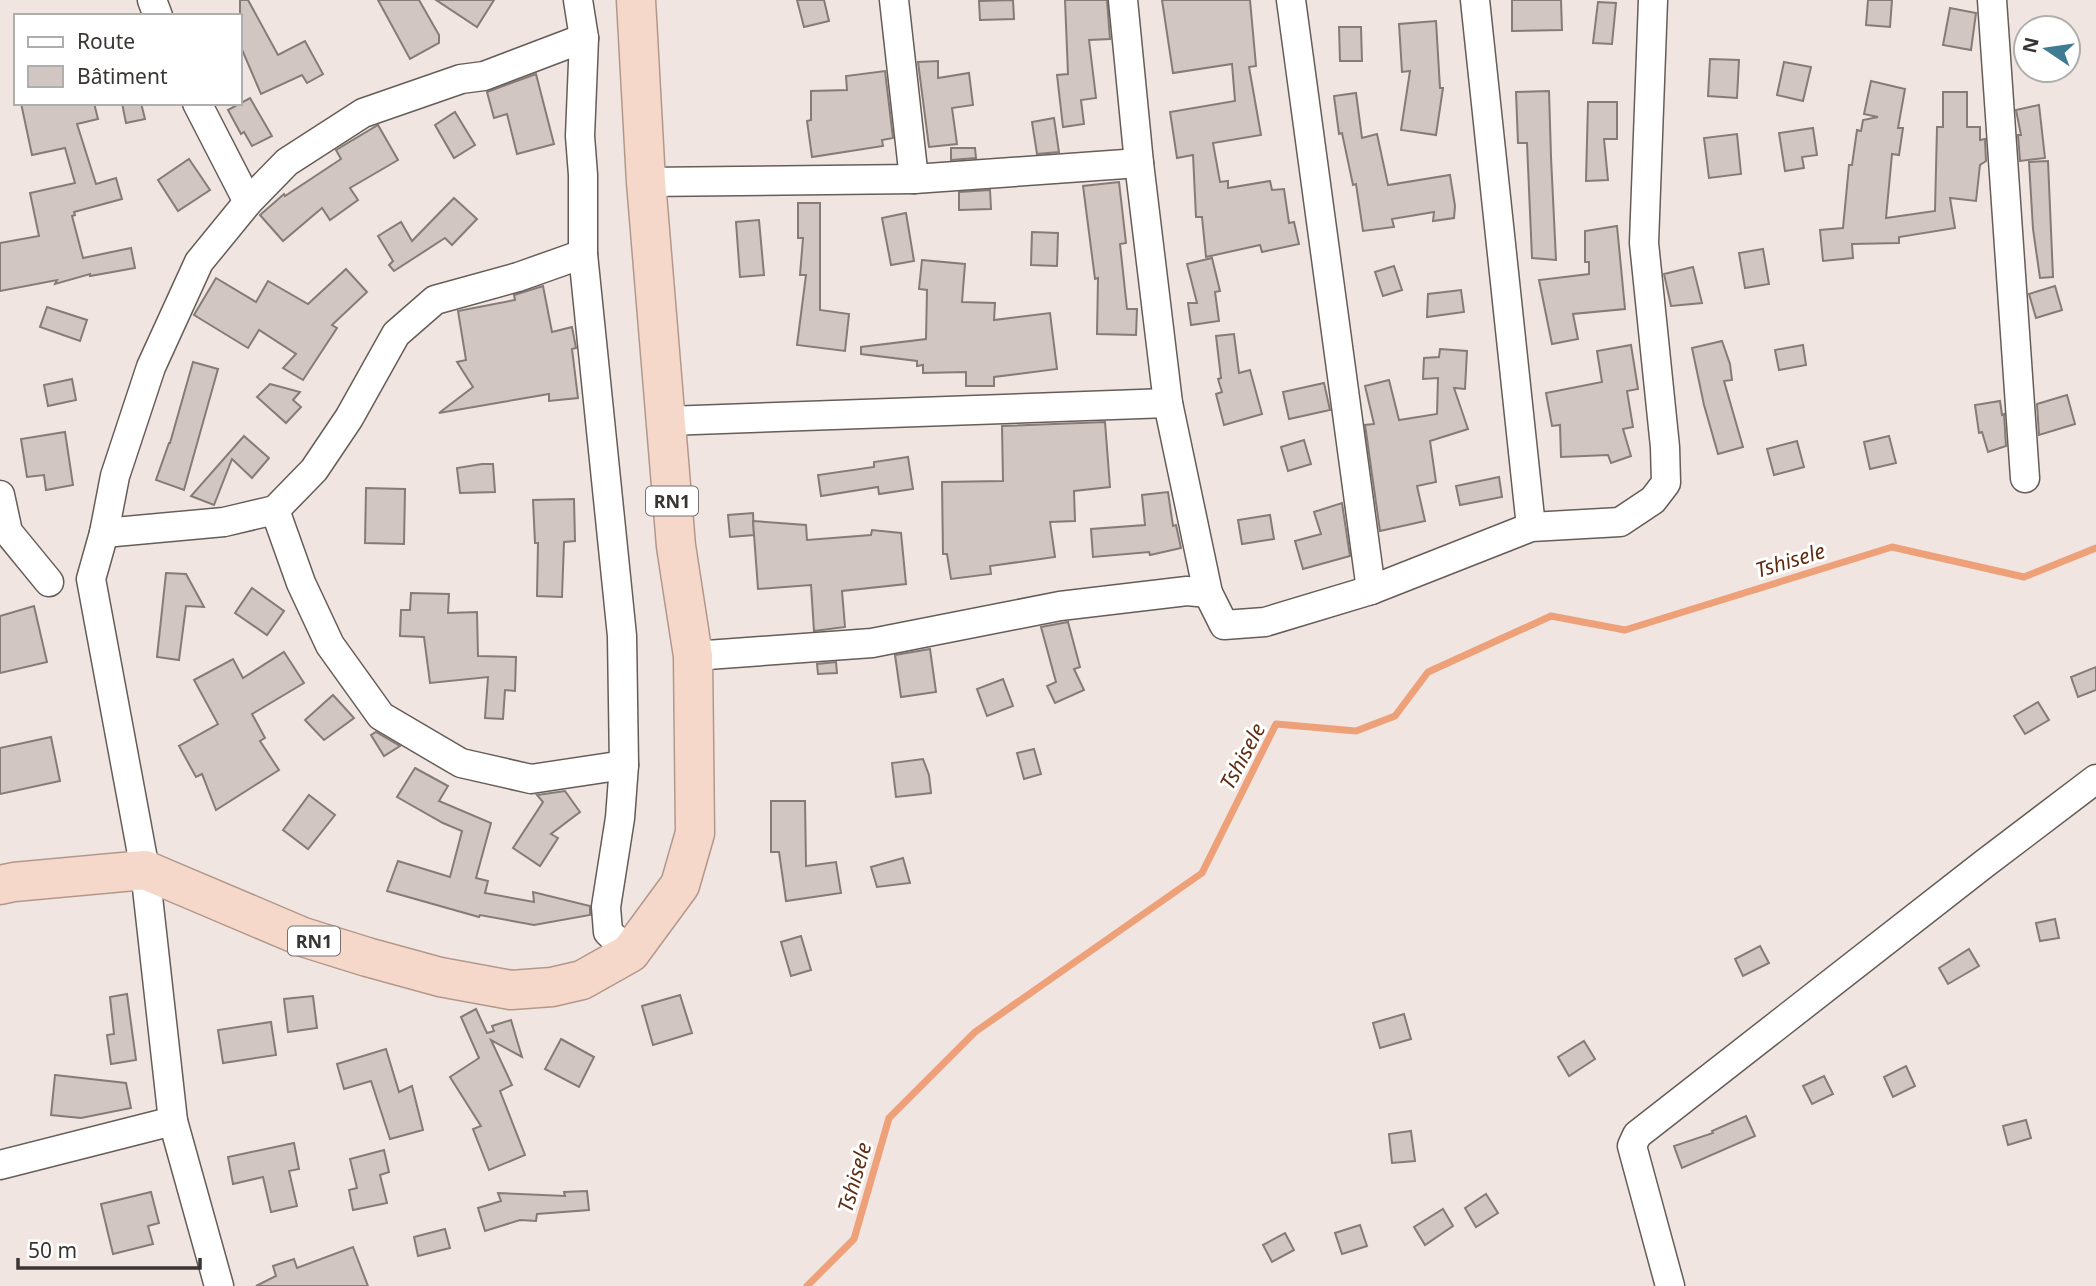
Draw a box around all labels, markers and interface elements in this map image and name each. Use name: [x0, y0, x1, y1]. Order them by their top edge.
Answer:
legend: [14, 14, 242, 105]
north arrow: [2012, 14, 2082, 84]
text: Route: [77, 27, 135, 55]
text: N: [2016, 35, 2045, 56]
text: Bâtiment: [77, 62, 168, 90]
road number: RN1: [646, 486, 698, 516]
water label: Tshisele: [1752, 536, 1828, 584]
water label: Tshisele: [1213, 718, 1271, 794]
road number: RN1: [288, 926, 340, 956]
water label: Tshisele: [831, 1139, 877, 1215]
scale bar: [18, 1226, 200, 1270]
text: 50 m: [28, 1236, 77, 1264]

